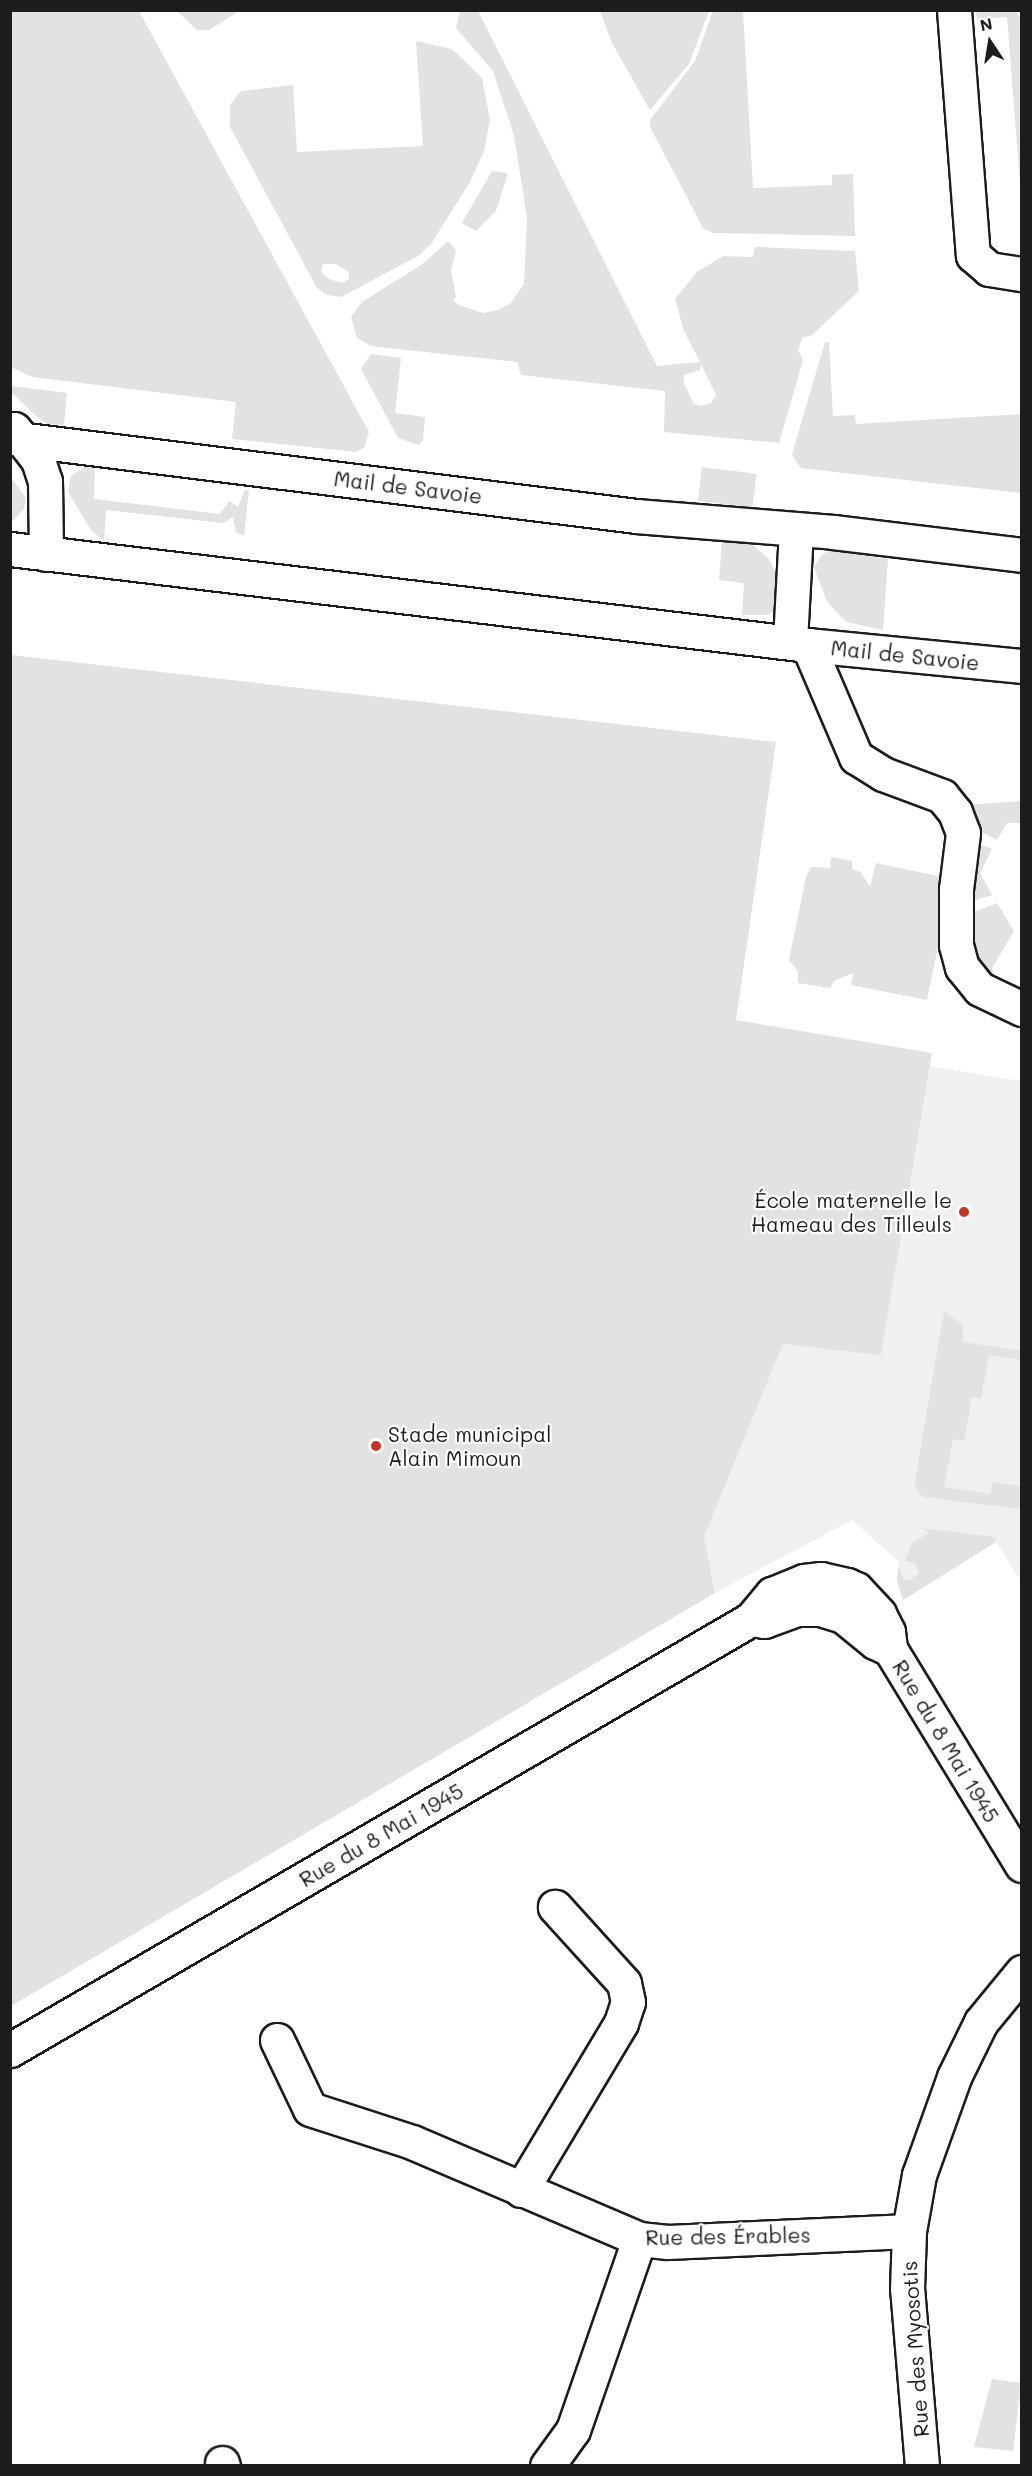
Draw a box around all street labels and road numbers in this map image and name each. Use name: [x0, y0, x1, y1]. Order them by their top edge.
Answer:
street label: Mail de Savoie: [332, 465, 484, 509]
street label: Mail de Savoie: [830, 635, 980, 675]
street label: Rue du 8 Mai 1945: [888, 1655, 1004, 1827]
street label: Rue du 8 Mai 1945: [295, 1778, 467, 1892]
street label: Rue des Érables: [645, 2222, 811, 2250]
street label: Rue des Myosotis: [896, 2260, 934, 2438]

